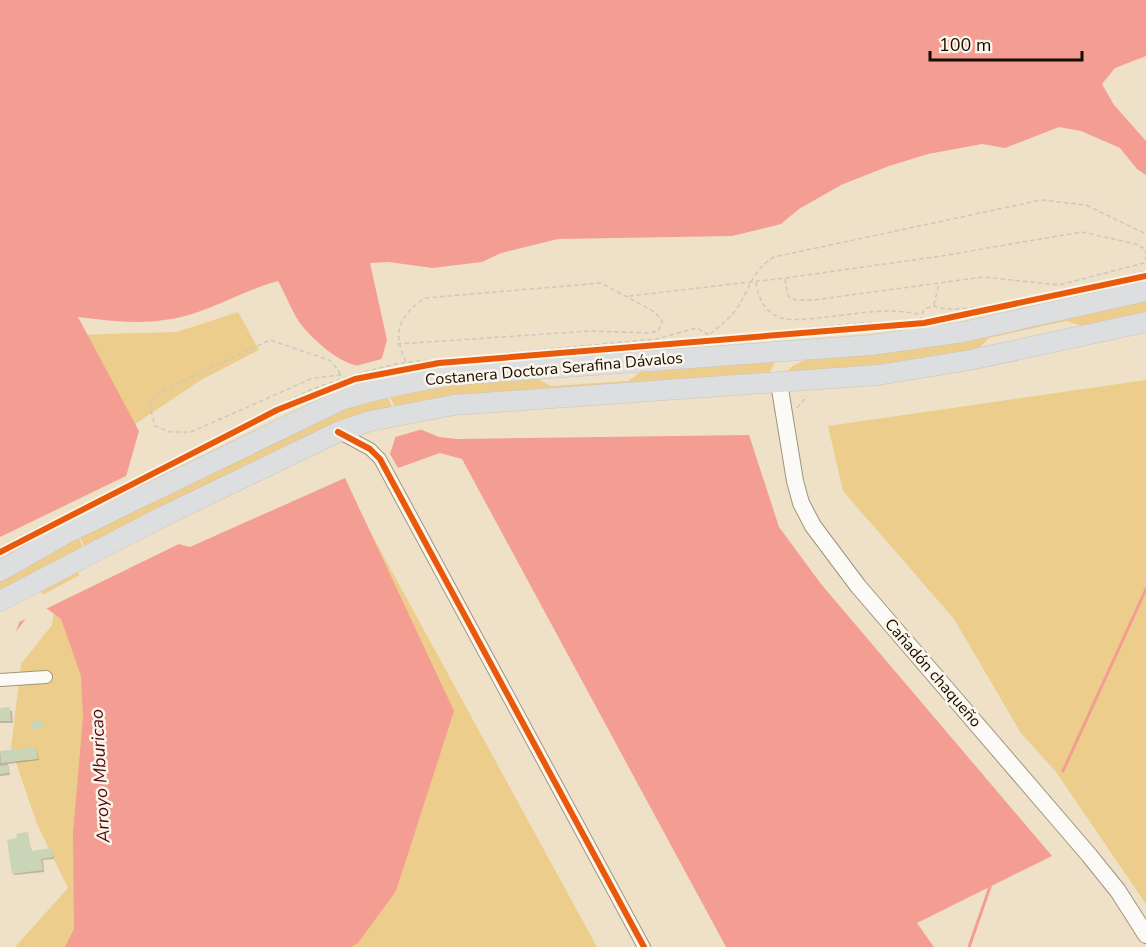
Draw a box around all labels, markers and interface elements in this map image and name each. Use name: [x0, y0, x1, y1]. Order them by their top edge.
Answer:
scale bar: [930, 24, 1082, 62]
text: 100 m: [939, 33, 991, 57]
street label: Costanera Doctora Serafina Dávalos: [424, 347, 684, 391]
street label: Cañadón chaqueño: [880, 614, 987, 732]
water label: Arroyo Mburicao: [85, 708, 116, 845]

